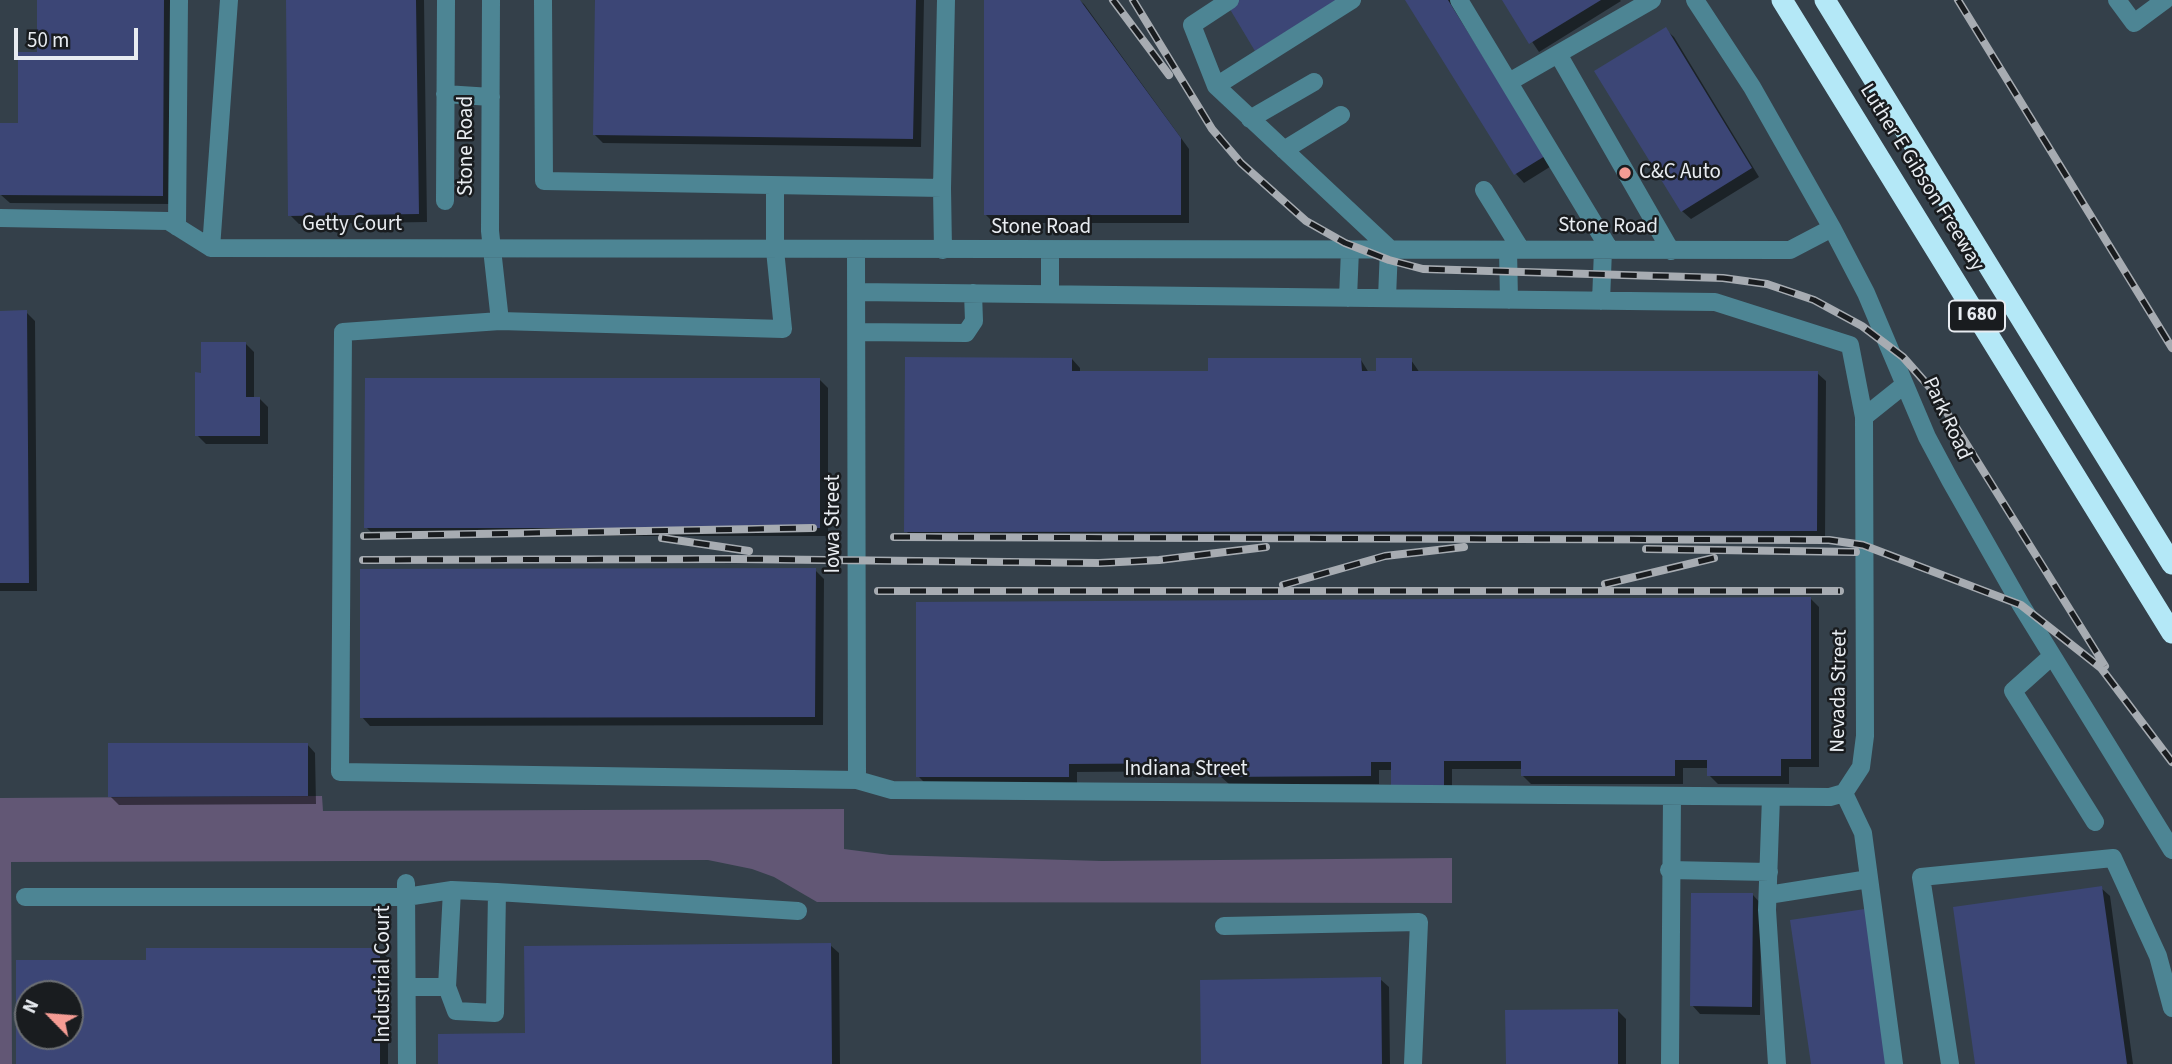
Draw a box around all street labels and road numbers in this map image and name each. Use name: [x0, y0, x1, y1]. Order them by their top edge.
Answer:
street label: Luther E Gibson Freeway: [1853, 80, 1989, 276]
street label: Stone Road: [454, 96, 480, 196]
street label: Getty Court: [302, 212, 402, 238]
street label: Stone Road: [1558, 214, 1658, 240]
street label: Stone Road: [991, 215, 1091, 241]
road number: I 680: [1949, 300, 2005, 332]
street label: Park Road: [1916, 374, 1976, 464]
street label: Iowa Street: [821, 474, 847, 574]
street label: Nevada Street: [1826, 629, 1854, 753]
street label: Indiana Street: [1124, 757, 1248, 783]
street label: Industrial Court: [371, 905, 397, 1043]

